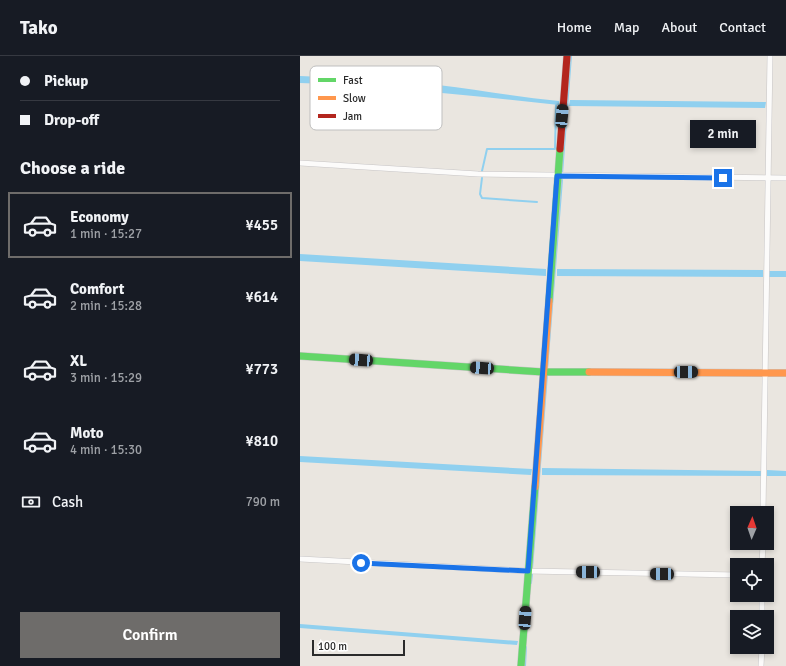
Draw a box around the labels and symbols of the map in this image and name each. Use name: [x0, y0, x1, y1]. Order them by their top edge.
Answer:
legend: [310, 66, 442, 130]
text: Fast: [343, 74, 363, 87]
text: Slow: [343, 92, 366, 105]
car: [555, 104, 569, 128]
text: Jam: [343, 110, 362, 123]
callout: 2 min: [690, 120, 756, 148]
route end: [714, 169, 732, 187]
car: [349, 353, 373, 367]
car: [470, 361, 494, 375]
car: [674, 366, 698, 378]
north arrow: [730, 506, 774, 550]
route start: [352, 554, 370, 572]
car: [576, 566, 600, 578]
car: [650, 568, 674, 580]
car: [518, 606, 532, 630]
scale bar: [312, 638, 405, 657]

